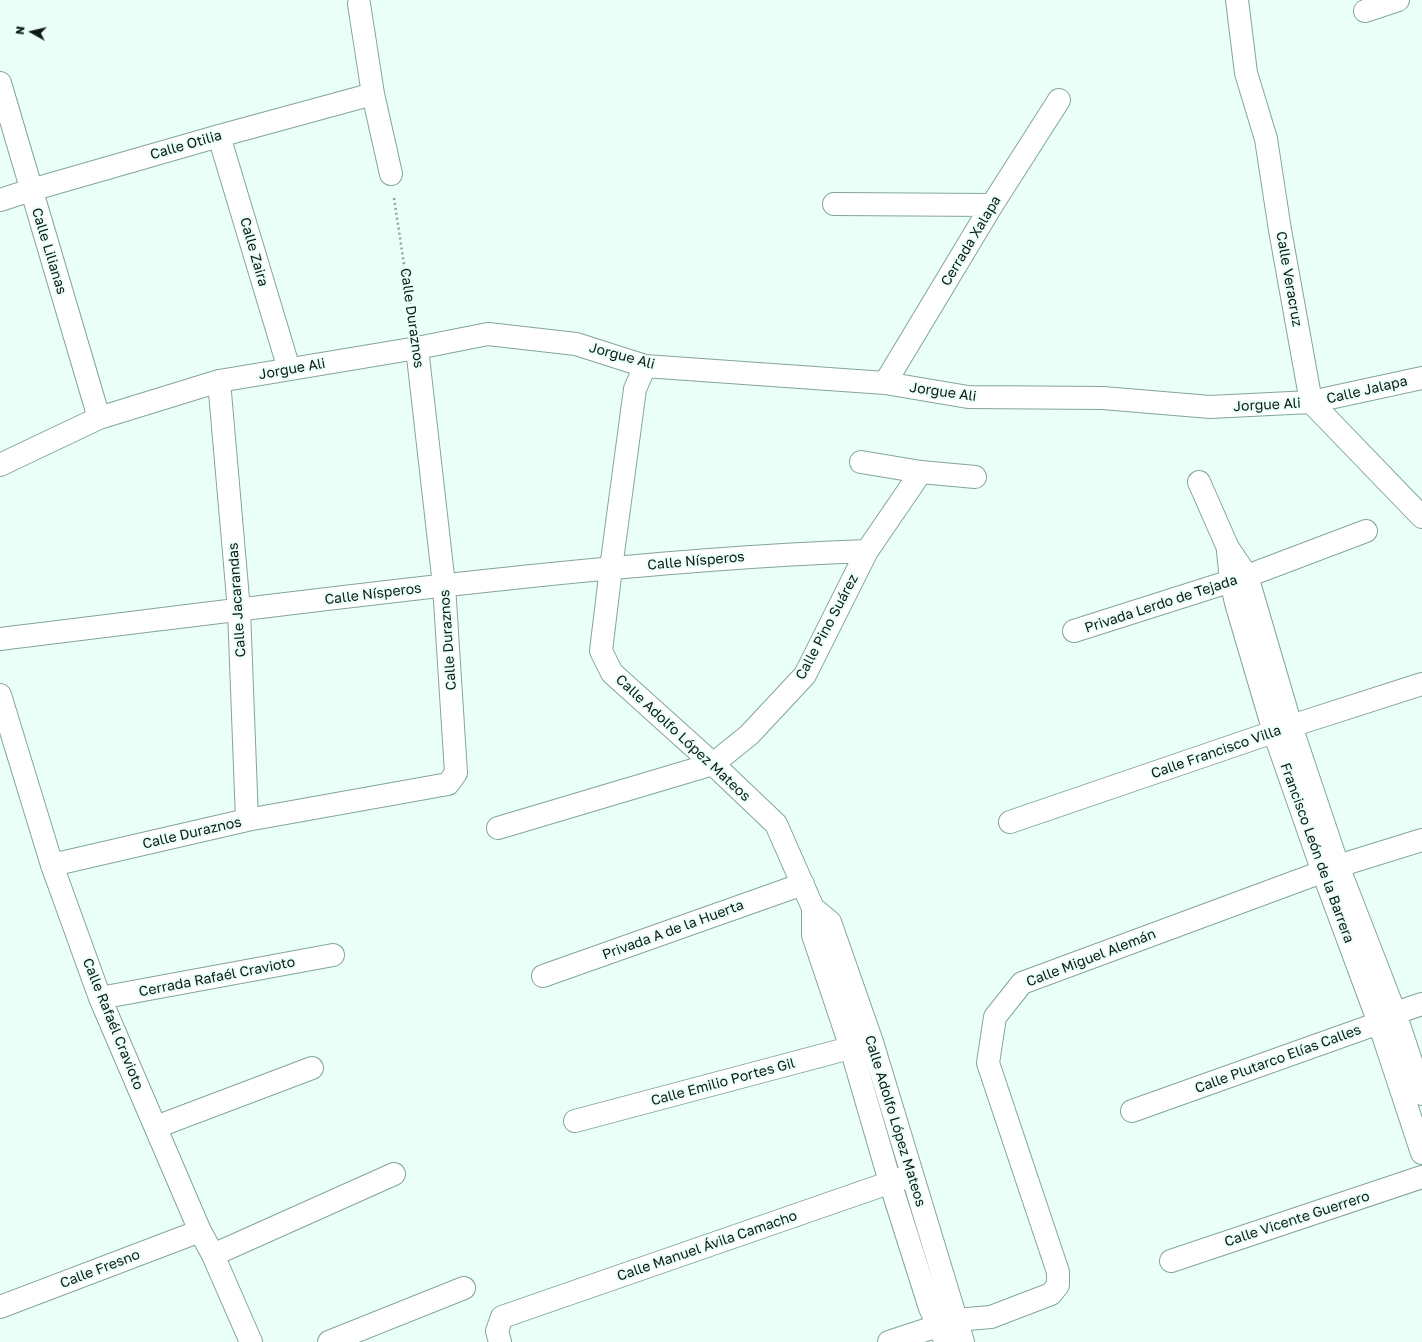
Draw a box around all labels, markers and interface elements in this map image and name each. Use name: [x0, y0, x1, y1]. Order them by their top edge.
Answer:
north arrow: [12, 12, 52, 52]
text: N: [13, 25, 27, 35]
street label: Calle Otilia: [148, 127, 224, 163]
street label: Cerrada Xalapa: [937, 193, 1005, 289]
street label: Calle Lilianas: [28, 206, 70, 296]
street label: Calle Zaira: [236, 215, 272, 289]
street label: Calle Veracruz: [1272, 230, 1306, 328]
street label: Calle Duraznos: [397, 267, 427, 369]
street label: Jorgue Ali: [587, 339, 657, 373]
street label: Jorgue Ali: [257, 355, 327, 383]
street label: Calle Jalapa: [1325, 373, 1409, 407]
street label: Jorgue Ali: [908, 379, 978, 405]
street label: Jorgue Ali: [1233, 395, 1301, 415]
street label: Calle Jacarandas: [225, 542, 249, 658]
street label: Calle Nísperos: [647, 548, 745, 574]
street label: Calle Pino Suárez: [792, 571, 862, 683]
street label: Privada Lerdo de Tejada: [1083, 571, 1239, 637]
street label: Calle Nísperos: [324, 580, 422, 608]
street label: Calle Duraznos: [436, 589, 460, 691]
street label: Calle Adolfo López Mateos: [612, 671, 754, 805]
street label: Calle Francisco Villa: [1149, 722, 1283, 782]
street label: Francisco León de la Barrera: [1277, 761, 1357, 945]
street label: Calle Duraznos: [141, 813, 243, 853]
street label: Privada A de la Huerta: [600, 897, 746, 963]
street label: Calle Miguel Alemán: [1024, 926, 1158, 990]
street label: Cerrada Rafaél Cravioto: [137, 954, 297, 1000]
street label: Calle Rafaél Cravioto: [79, 956, 147, 1092]
street label: Calle Plutarco Elías Calles: [1193, 1021, 1363, 1097]
street label: Calle Adolfo López Mateos: [861, 1033, 929, 1209]
street label: Calle Emilio Portes Gil: [649, 1055, 797, 1109]
street label: Calle Vicente Guerrero: [1222, 1188, 1372, 1250]
street label: Calle Manuel Ávila Camacho: [615, 1207, 799, 1285]
street label: Calle Fresno: [58, 1246, 142, 1292]

